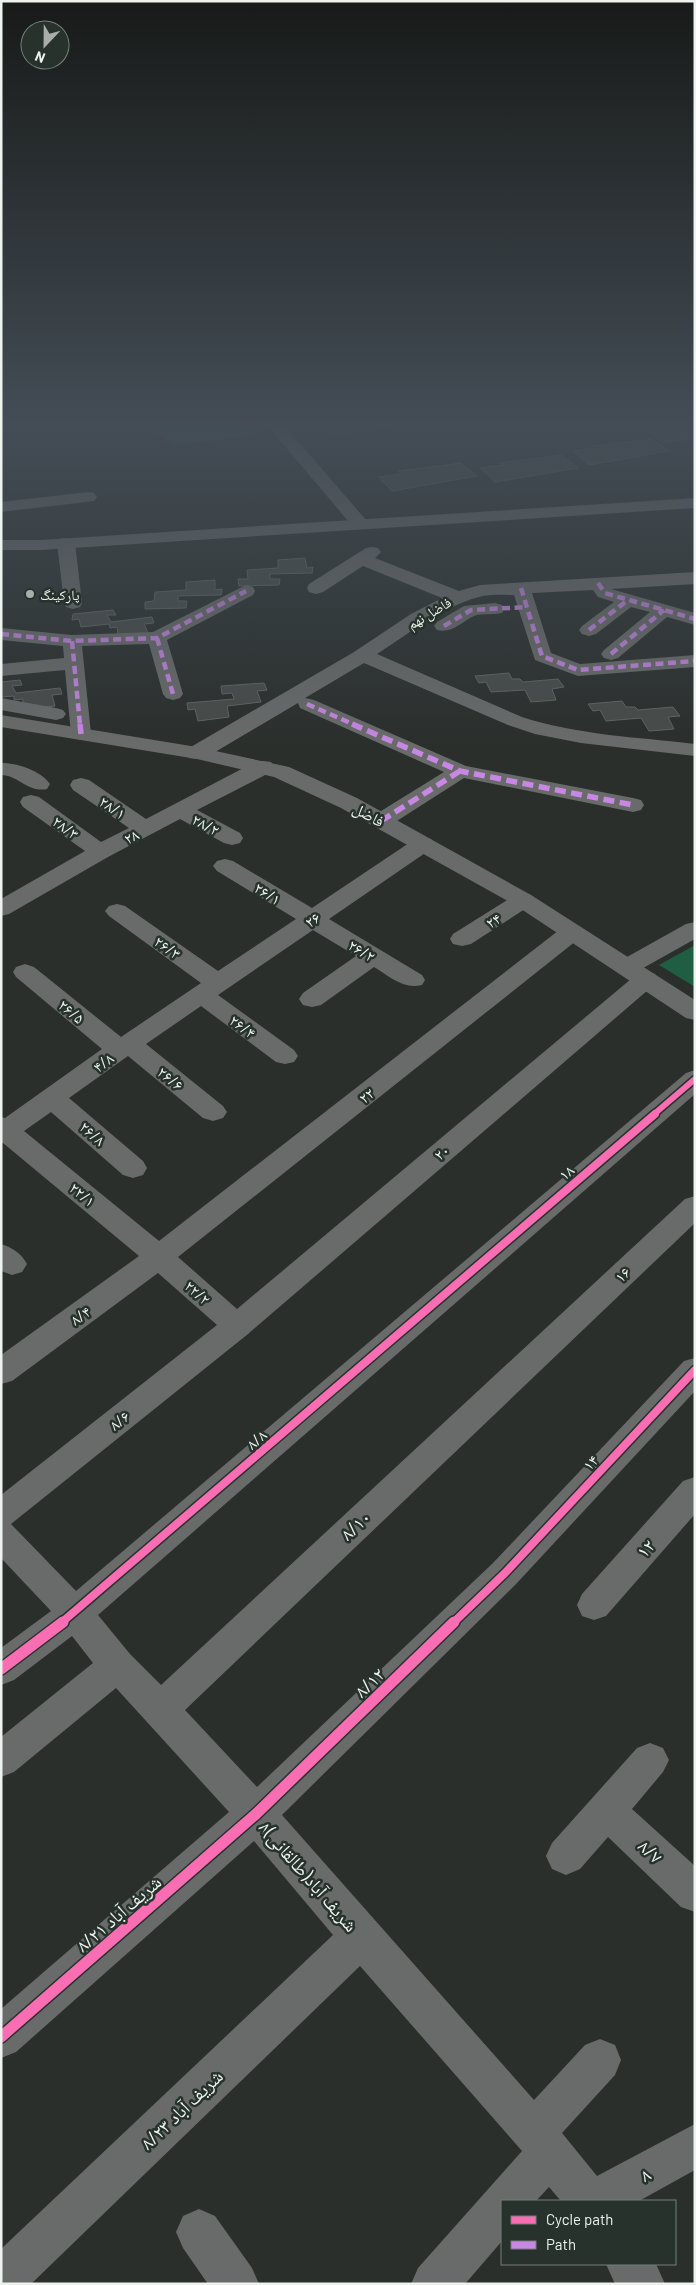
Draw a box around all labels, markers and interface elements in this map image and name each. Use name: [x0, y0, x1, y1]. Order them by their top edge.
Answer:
north arrow: [20, 20, 70, 70]
text: N: [32, 48, 47, 67]
place label: پارکینگ: [40, 586, 80, 604]
marker: پارکینگ: [24, 588, 36, 600]
street label: فاضل نهم: [404, 593, 455, 634]
street label: ۲۸/۱: [96, 791, 130, 823]
street label: فاضل: [349, 798, 388, 832]
street label: ۲۸/۲: [189, 809, 223, 839]
street label: ۲۸/۳: [49, 811, 83, 843]
street label: ۲۸: [120, 824, 142, 848]
street label: ۲۶/۱: [251, 878, 285, 908]
street label: ۲۶: [301, 907, 323, 931]
street label: ۲۴: [482, 908, 504, 932]
street label: ۲۶/۳: [151, 931, 185, 963]
street label: ۲۶/۲: [345, 935, 379, 965]
street label: ۲۶/۵: [55, 995, 89, 1027]
street label: ۲۶/۴: [226, 1010, 260, 1042]
street label: ۴/۸: [89, 1048, 117, 1076]
street label: ۲۶/۶: [154, 1062, 188, 1094]
street label: ۲۲: [354, 1083, 378, 1107]
street label: ۲۶/۸: [76, 1117, 110, 1149]
street label: ۲۰: [429, 1140, 453, 1164]
street label: ۱۸: [554, 1160, 578, 1184]
street label: ۲۲/۱: [66, 1178, 100, 1210]
street label: ۱۶: [610, 1262, 634, 1286]
street label: ۲۲/۲: [181, 1276, 215, 1308]
street label: ۸/۴: [66, 1301, 94, 1329]
street label: ۸/۶: [105, 1406, 133, 1434]
street label: ۸/۸: [242, 1425, 270, 1453]
street label: ۱۴: [578, 1450, 602, 1474]
street label: ۸/۱۰: [335, 1505, 375, 1545]
street label: ۱۲: [631, 1534, 659, 1562]
street label: ۸/۱۲: [349, 1662, 389, 1702]
street label: ۸شریف آباد(طالقانی): [254, 1816, 363, 1937]
street label: ۸/۷: [634, 1834, 668, 1868]
street label: شریف آباد ۸/۲۱: [71, 1870, 166, 1957]
street label: شریف آباد ۸/۲۳: [135, 2064, 228, 2155]
street label: ۸: [636, 2162, 655, 2186]
legend: [501, 2200, 676, 2265]
text: Cycle path: [546, 2210, 613, 2228]
text: Path: [546, 2235, 576, 2253]

